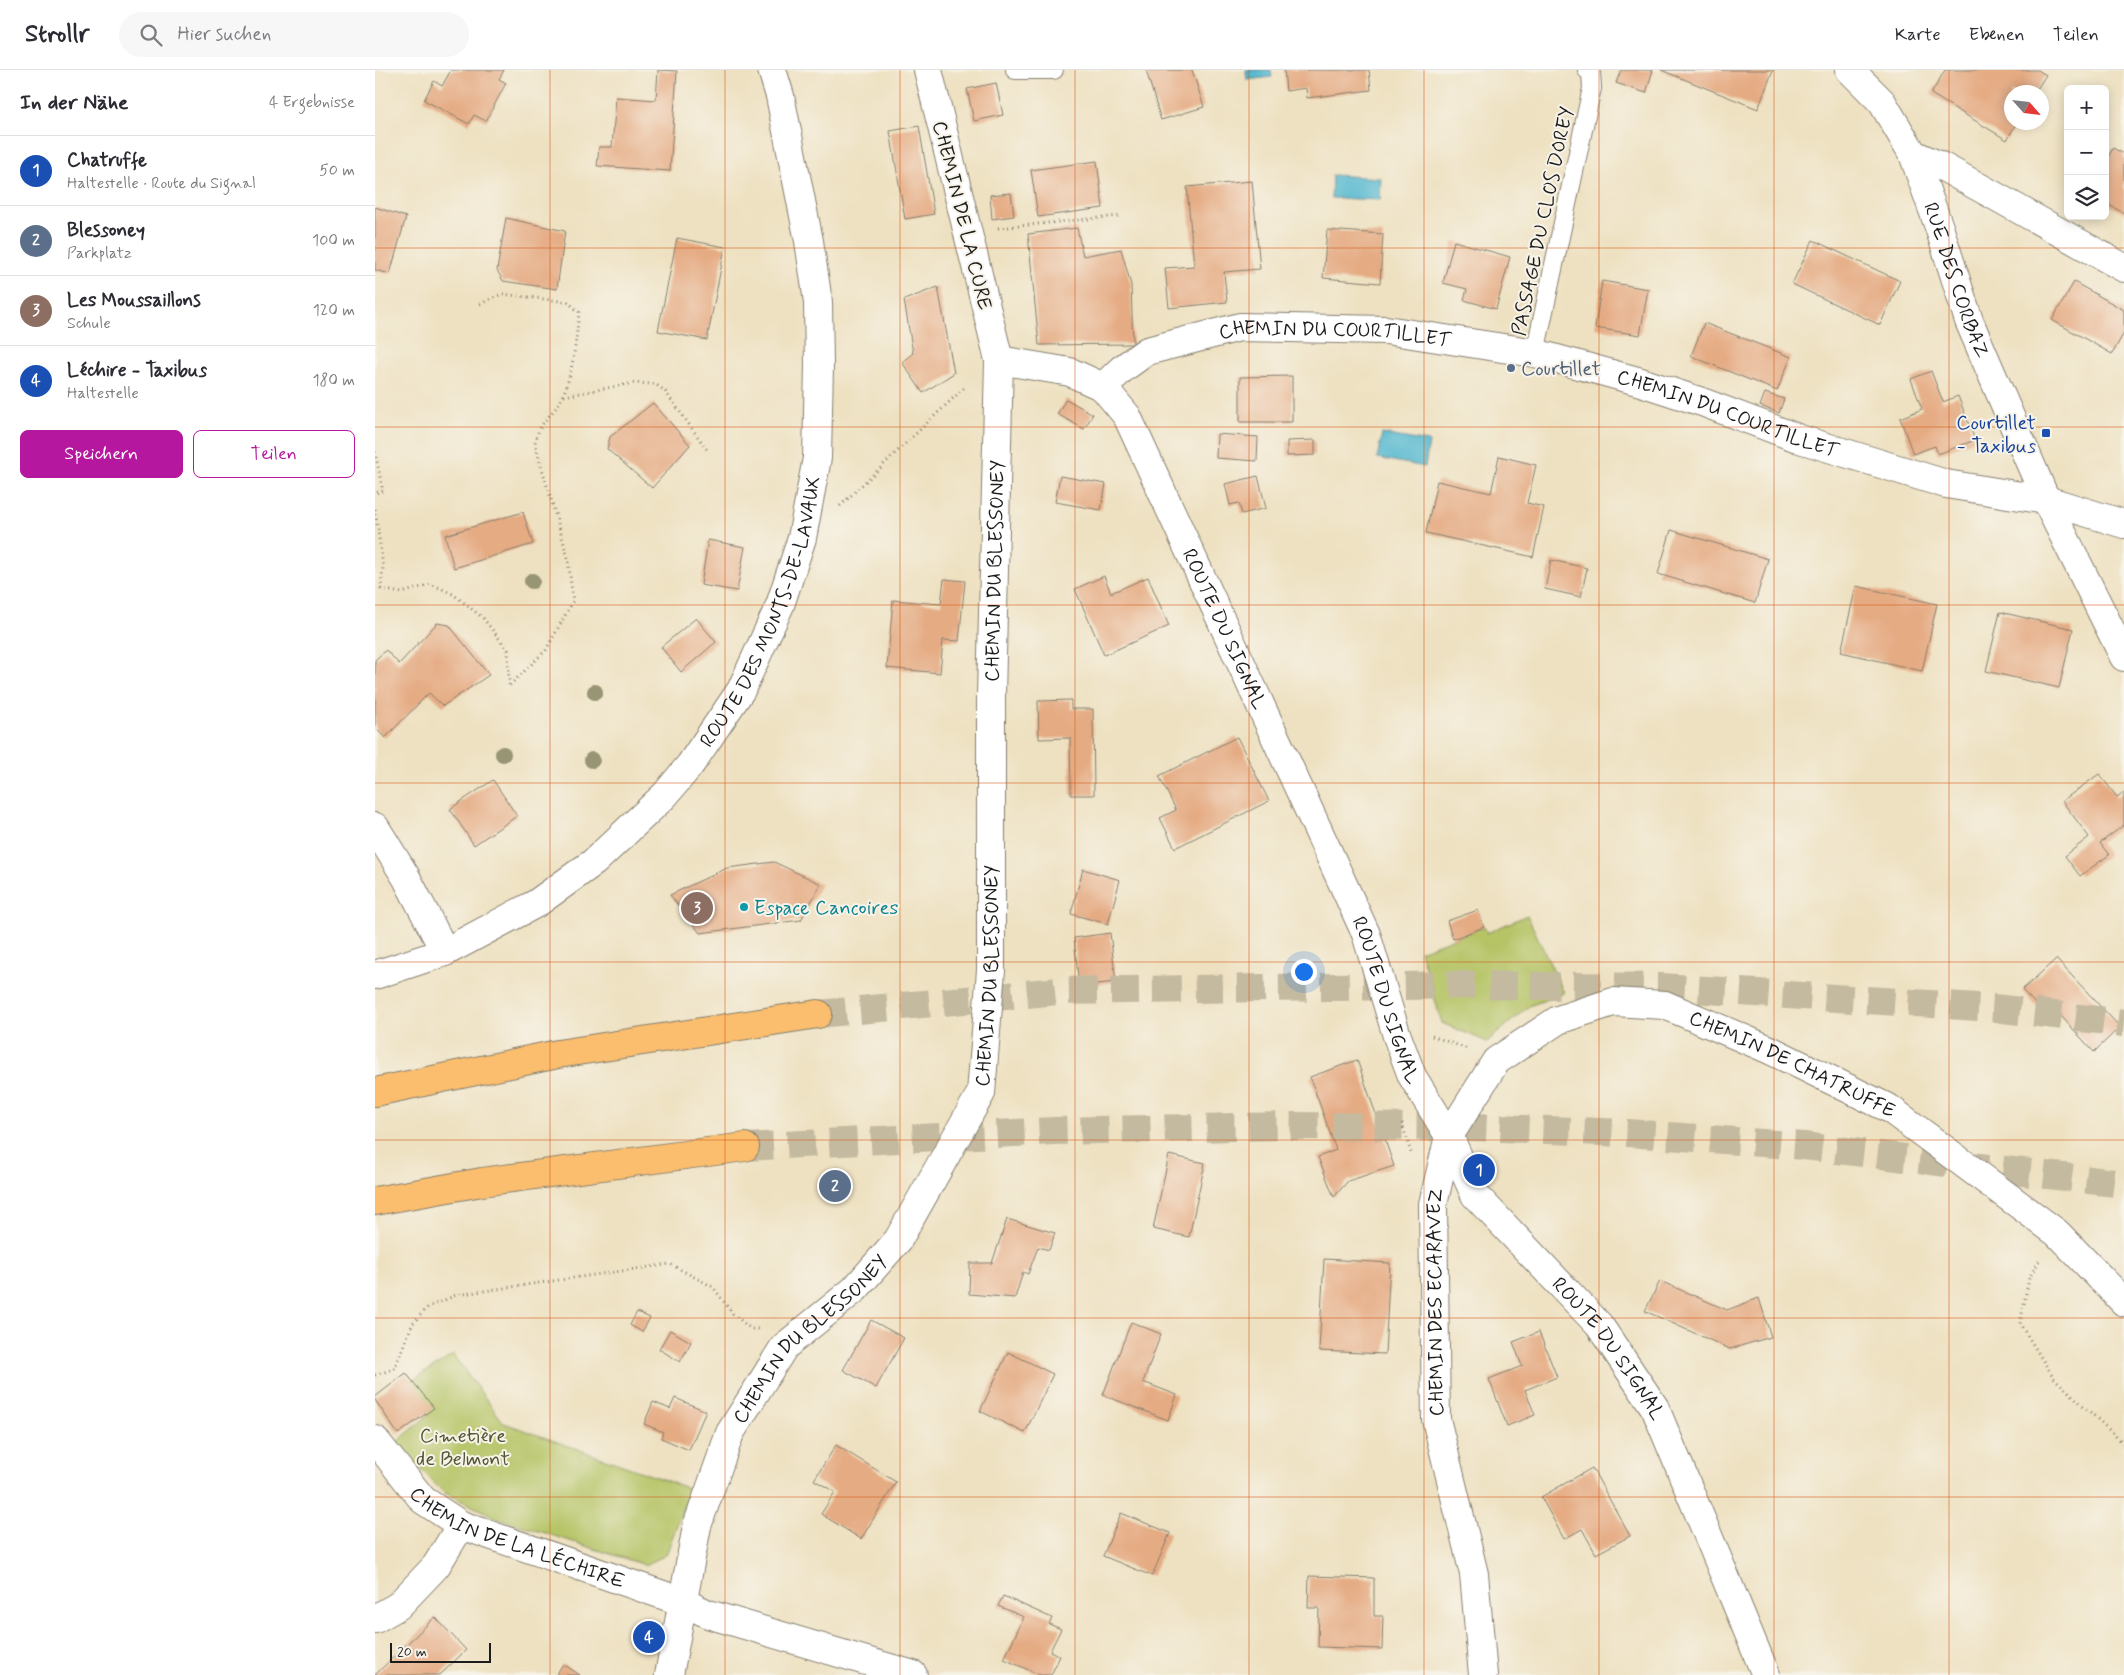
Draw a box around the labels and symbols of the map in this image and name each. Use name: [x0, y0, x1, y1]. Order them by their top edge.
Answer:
north arrow: [2004, 85, 2049, 130]
street label: PASSAGE DU CLOS DOREY: [1506, 104, 1581, 338]
street label: CHEMIN DE LA CURE: [925, 118, 998, 313]
street label: RUE DES CORBAZ: [1916, 199, 1995, 363]
street label: CHEMIN DU COURTILLET: [1216, 314, 1454, 355]
place label: Courtillet: [1521, 356, 1601, 383]
marker: Courtillet: [1505, 362, 1517, 374]
street label: CHEMIN DU COURTILLET: [1614, 364, 1843, 466]
place label: Courtillet - Taxibus: [1956, 410, 2036, 460]
marker: Courtillet - Taxibus: [2040, 427, 2052, 439]
street label: CHEMIN DU BLESSONEY: [979, 460, 1012, 682]
street label: ROUTE DES MONTS-DE-LAVAUX: [694, 474, 828, 753]
street label: ROUTE DU SIGNAL: [1175, 545, 1273, 714]
street label: CHEMIN DU BLESSONEY: [970, 865, 1006, 1088]
pin: 3: [681, 889, 713, 927]
place label: Espace Cancoires: [754, 895, 898, 922]
marker: Espace Cancoires: [738, 901, 750, 913]
street label: ROUTE DU SIGNAL: [1345, 912, 1426, 1090]
your location: [1291, 959, 1317, 985]
street label: CHEMIN DE CHATRUFFE: [1685, 1005, 1900, 1125]
pin: 1: [1463, 1151, 1495, 1189]
pin: 2: [819, 1167, 851, 1205]
street label: CHEMIN DES ECARAVEZ: [1421, 1185, 1451, 1416]
street label: CHEMIN DU BLESSONEY: [727, 1249, 894, 1429]
street label: ROUTE DU SIGNAL: [1545, 1272, 1671, 1425]
park label: Cimetière de Belmont: [416, 1423, 510, 1473]
street label: CHEMIN DE LA LÉCHIRE: [403, 1482, 628, 1596]
pin: 4: [633, 1618, 665, 1656]
scale bar: [390, 1640, 491, 1663]

